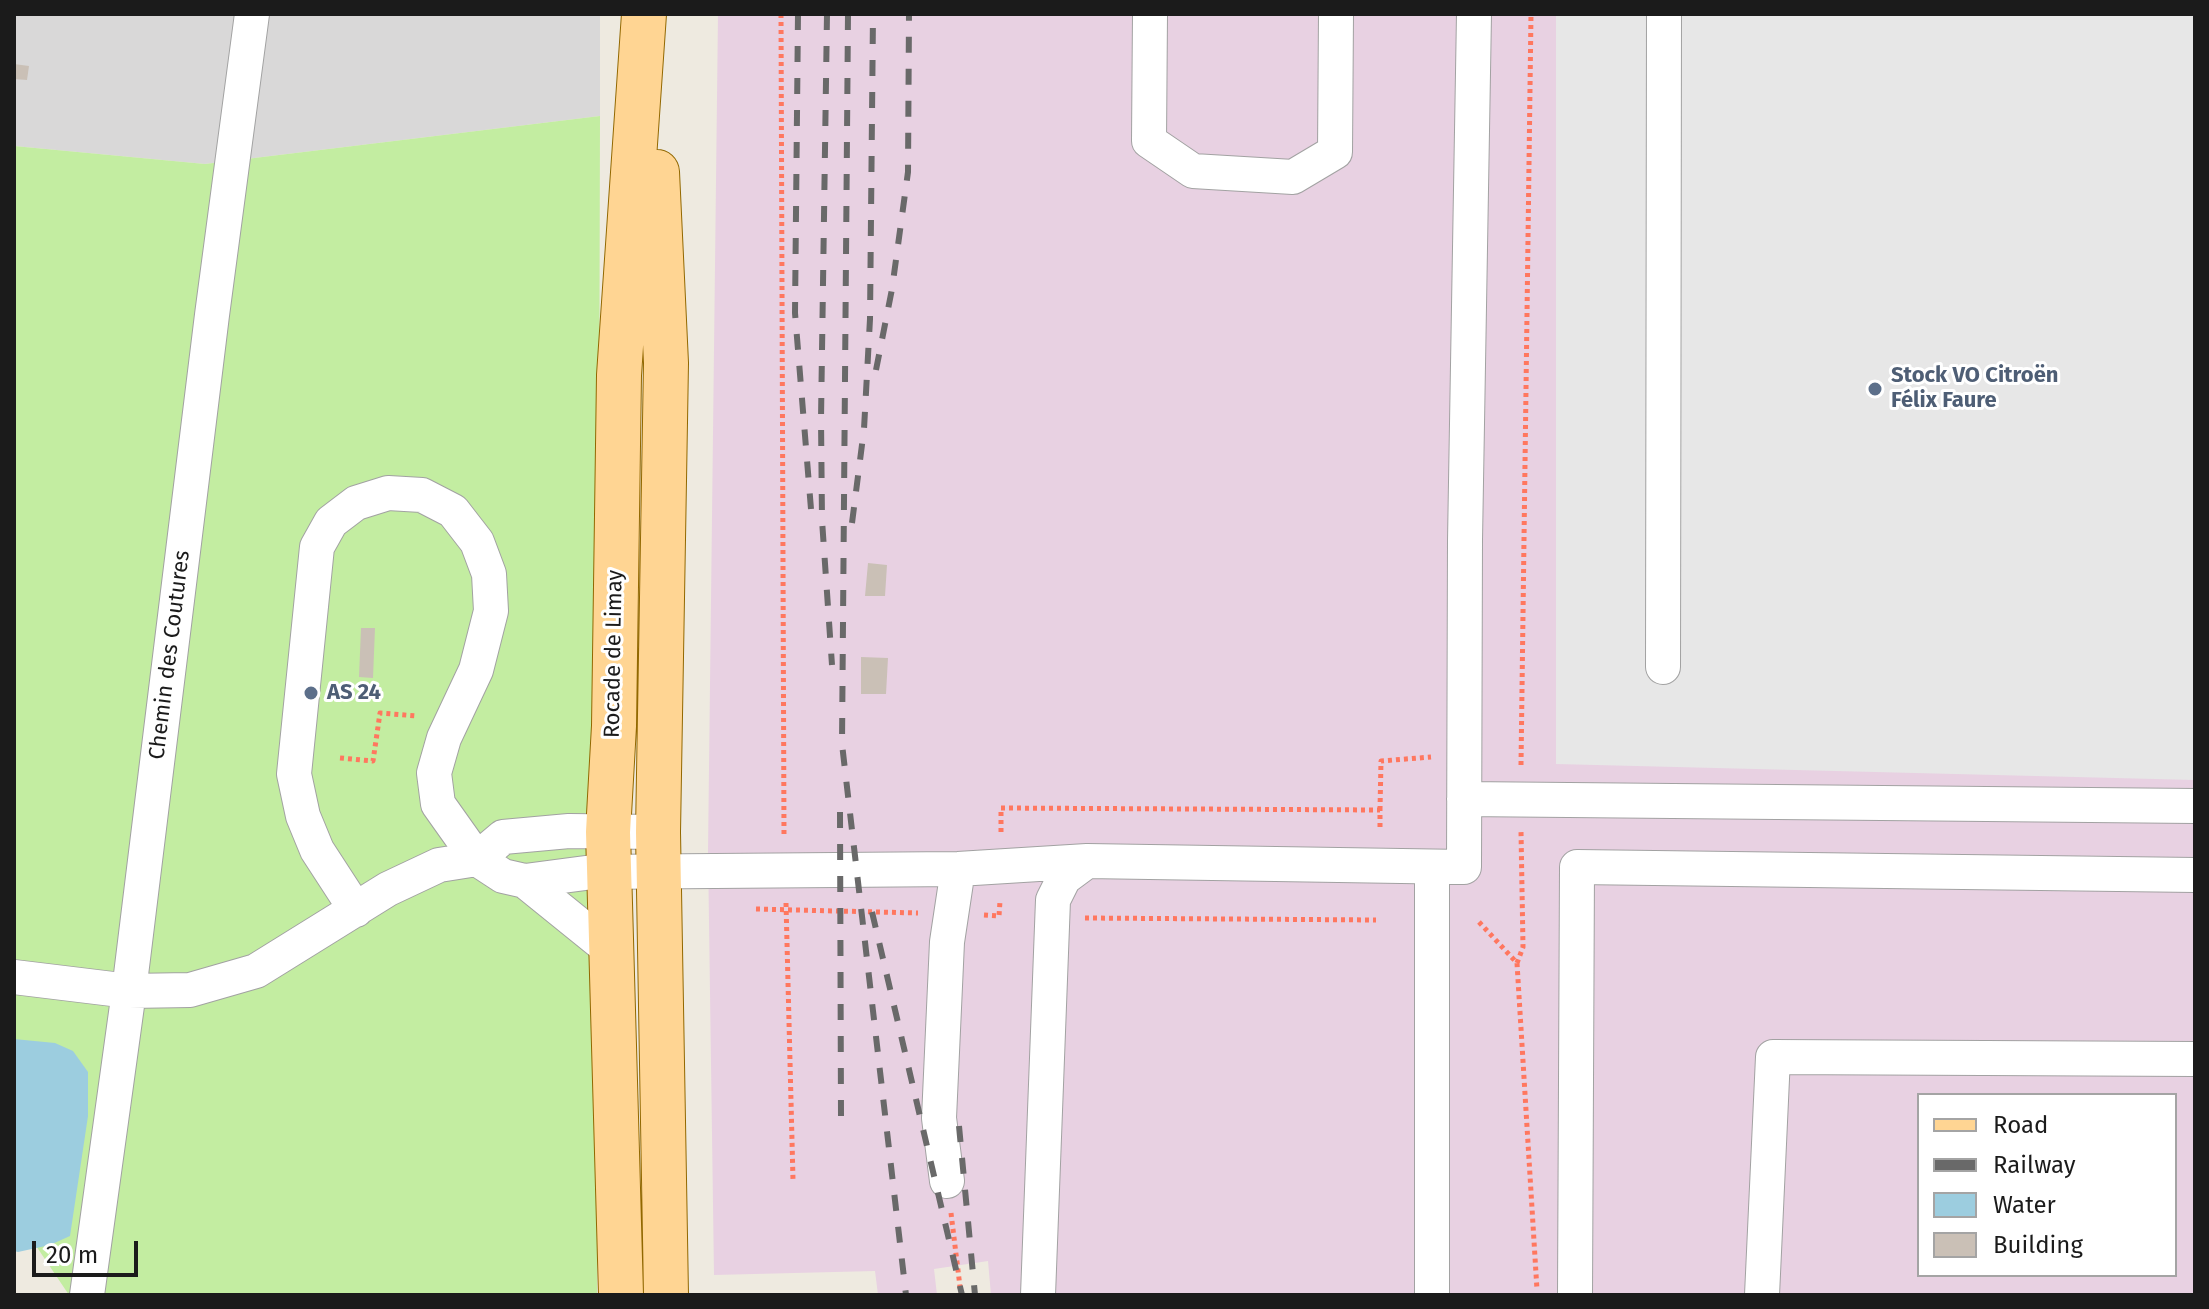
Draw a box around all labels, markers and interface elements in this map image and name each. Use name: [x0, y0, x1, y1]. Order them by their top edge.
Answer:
place label: Stock VO Citroën Félix Faure: [1891, 363, 2058, 414]
marker: Stock VO Citroën Félix Faure: [1866, 380, 1884, 398]
street label: Chemin des Coutures: [144, 549, 196, 761]
street label: Rocade de Limay: [599, 570, 629, 738]
place label: AS 24: [327, 680, 381, 706]
marker: AS 24: [302, 684, 320, 702]
legend: [1917, 1093, 2177, 1277]
text: Road: [1993, 1111, 2048, 1139]
text: Railway: [1993, 1151, 2076, 1179]
text: Water: [1993, 1191, 2056, 1219]
scale bar: [36, 1225, 142, 1275]
text: Building: [1993, 1231, 2083, 1259]
text: 20 m: [46, 1241, 98, 1269]

